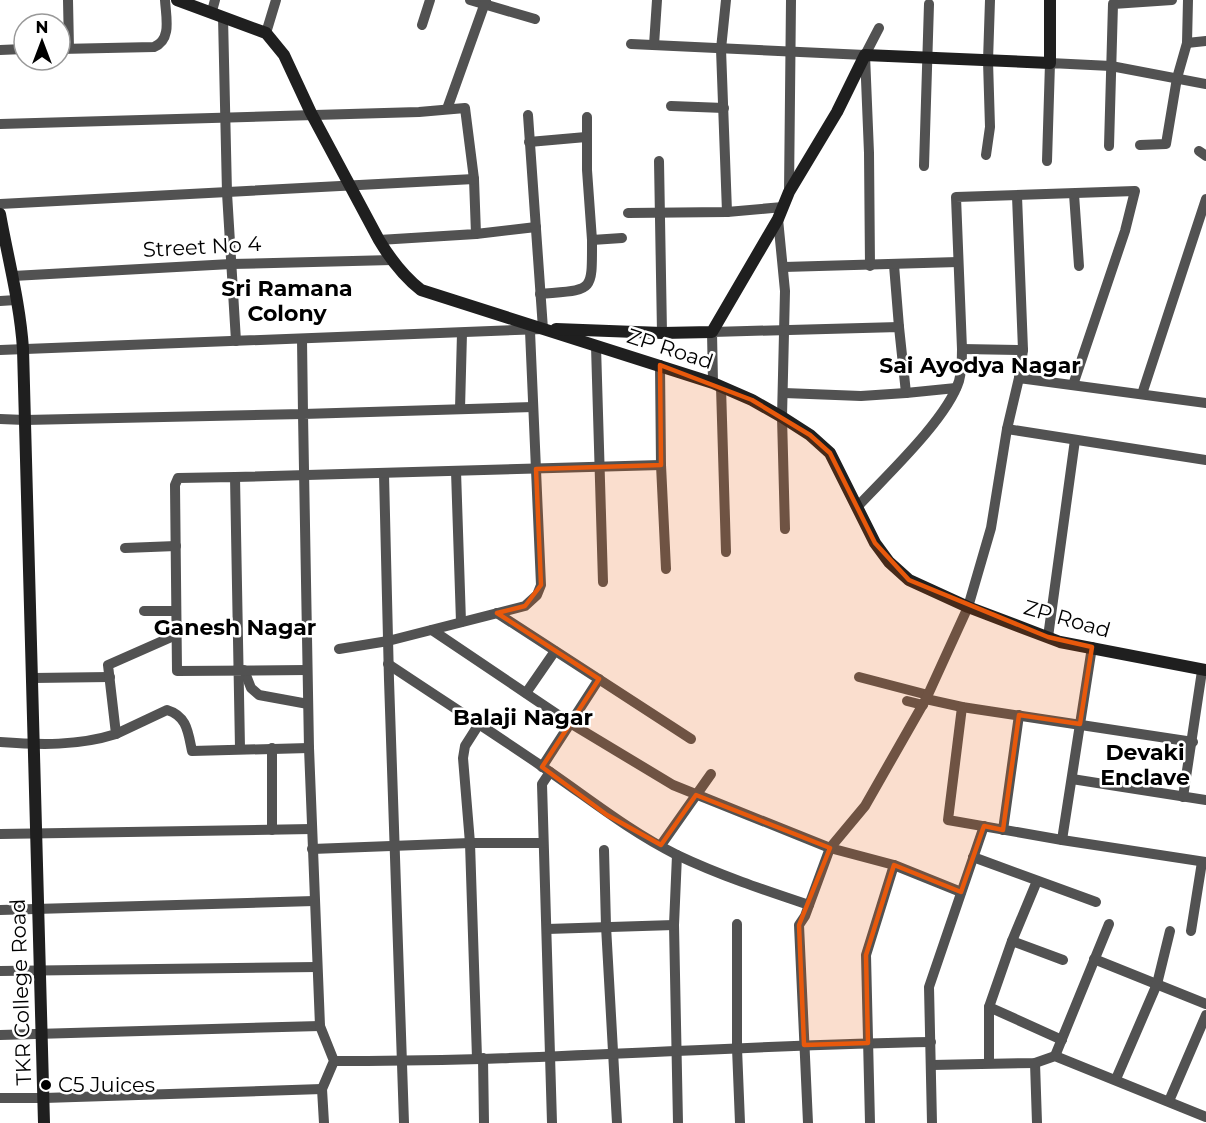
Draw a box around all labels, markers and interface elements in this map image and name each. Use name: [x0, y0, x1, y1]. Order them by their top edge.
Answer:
north arrow: [12, 12, 72, 72]
text: N: [36, 18, 48, 37]
street label: Street No 4: [142, 231, 262, 262]
district label: Sri Ramana Colony: [221, 275, 353, 327]
street label: ZP Road: [624, 323, 716, 374]
district label: Sai Ayodya Nagar: [879, 352, 1081, 379]
street label: ZP Road: [1021, 594, 1113, 643]
district label: Ganesh Nagar: [154, 614, 316, 641]
district label: Balaji Nagar: [453, 704, 593, 731]
district label: Devaki Enclave: [1100, 739, 1190, 791]
street label: TKR College Road: [5, 898, 36, 1086]
place label: C5 Juices: [58, 1072, 155, 1097]
marker: C5 Juices: [39, 1078, 53, 1092]

